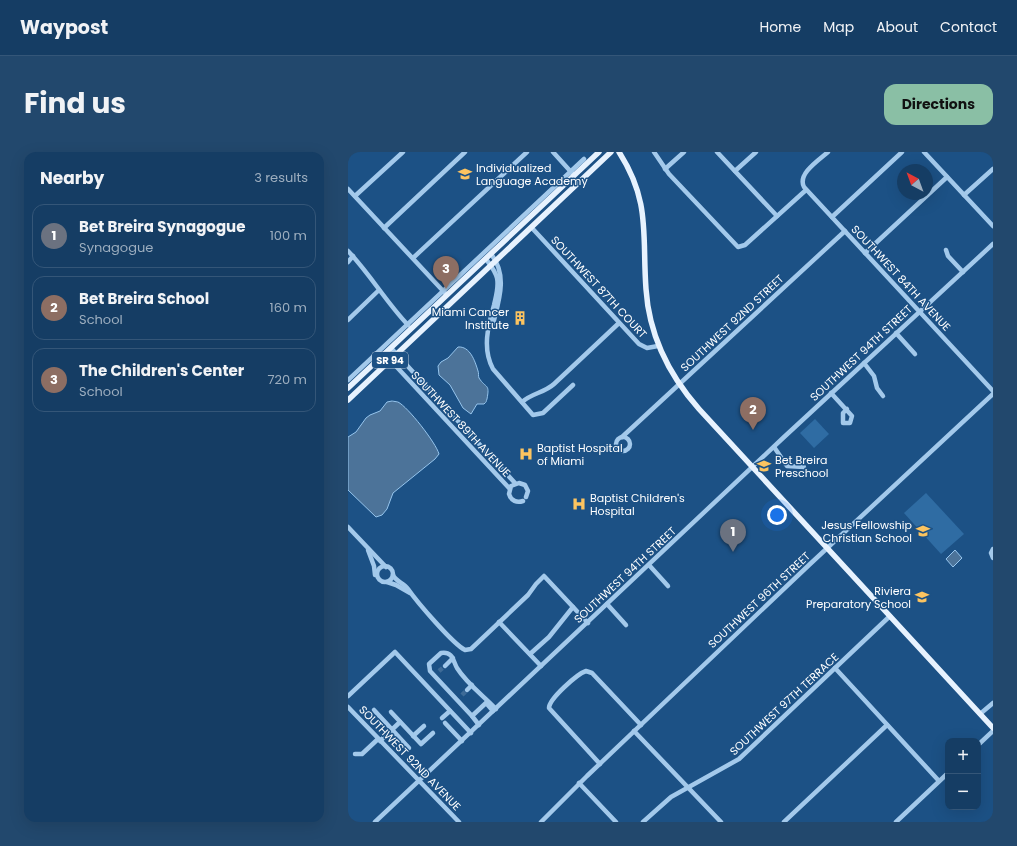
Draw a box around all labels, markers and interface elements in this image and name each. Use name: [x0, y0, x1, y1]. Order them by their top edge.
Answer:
text: Waypost: [20, 14, 108, 41]
text: Home: [759, 17, 801, 37]
text: Map: [823, 17, 854, 37]
text: About: [876, 17, 918, 37]
text: Contact: [940, 17, 997, 37]
text: Find us: [24, 84, 126, 123]
button: Directions: [884, 84, 993, 125]
place label: Individualized Language Academy: [476, 160, 588, 189]
north arrow: [897, 164, 933, 200]
text: Nearby: [40, 166, 104, 190]
school or university icon: Individualized Language Academy: [457, 166, 473, 182]
text: 3 results: [254, 168, 308, 187]
text: Bet Breira Synagogue: [79, 216, 245, 237]
street label: SOUTHWEST 84TH AVENUE: [848, 222, 954, 334]
text: 1: [52, 226, 56, 245]
text: 100 m: [270, 226, 307, 245]
street label: SOUTHWEST 87TH COURT: [547, 232, 651, 342]
text: Synagogue: [79, 238, 153, 257]
pin: 3: [433, 256, 459, 289]
street label: SOUTHWEST 92ND STREET: [677, 271, 787, 375]
text: Bet Breira School: [79, 288, 209, 309]
text: 2: [50, 298, 58, 317]
text: 160 m: [270, 298, 307, 317]
street label: SOUTHWEST 94TH STREET: [806, 301, 916, 405]
place label: Miami Cancer Institute: [432, 304, 509, 333]
text: School: [79, 310, 123, 329]
building icon: Miami Cancer Institute: [512, 310, 528, 326]
road number: SR 94: [372, 352, 408, 368]
text: The Children's Center: [79, 360, 244, 381]
street label: SOUTHWEST 89TH AVENUE: [408, 368, 514, 480]
text: 3: [50, 370, 58, 389]
text: 720 m: [267, 370, 307, 389]
text: School: [79, 382, 123, 401]
pin: 2: [740, 397, 766, 430]
place label: Baptist Hospital of Miami: [537, 440, 623, 469]
hospital icon: Baptist Hospital of Miami: [518, 446, 534, 462]
place label: Bet Breira Preschool: [775, 452, 829, 481]
school or university icon: Bet Breira Preschool: [756, 458, 772, 474]
place label: Baptist Children's Hospital: [590, 490, 685, 519]
hospital icon: Baptist Children's Hospital: [571, 496, 587, 512]
your location: [767, 505, 787, 525]
place label: Jesus Fellowship Christian School: [821, 517, 912, 546]
pin: 1: [720, 519, 746, 552]
street label: SOUTHWEST 94TH STREET: [570, 523, 680, 627]
school or university icon: Jesus Fellowship Christian School: [915, 523, 931, 539]
street label: SOUTHWEST 96TH STREET: [704, 548, 814, 652]
place label: Riviera Preparatory School: [806, 583, 911, 612]
school or university icon: Riviera Preparatory School: [914, 589, 930, 605]
street label: SOUTHWEST 97TH TERRACE: [726, 649, 842, 759]
street label: SOUTHWEST 92ND AVENUE: [355, 702, 465, 814]
map controls: [945, 738, 981, 810]
button: +: [945, 738, 981, 774]
button: −: [945, 774, 981, 810]

